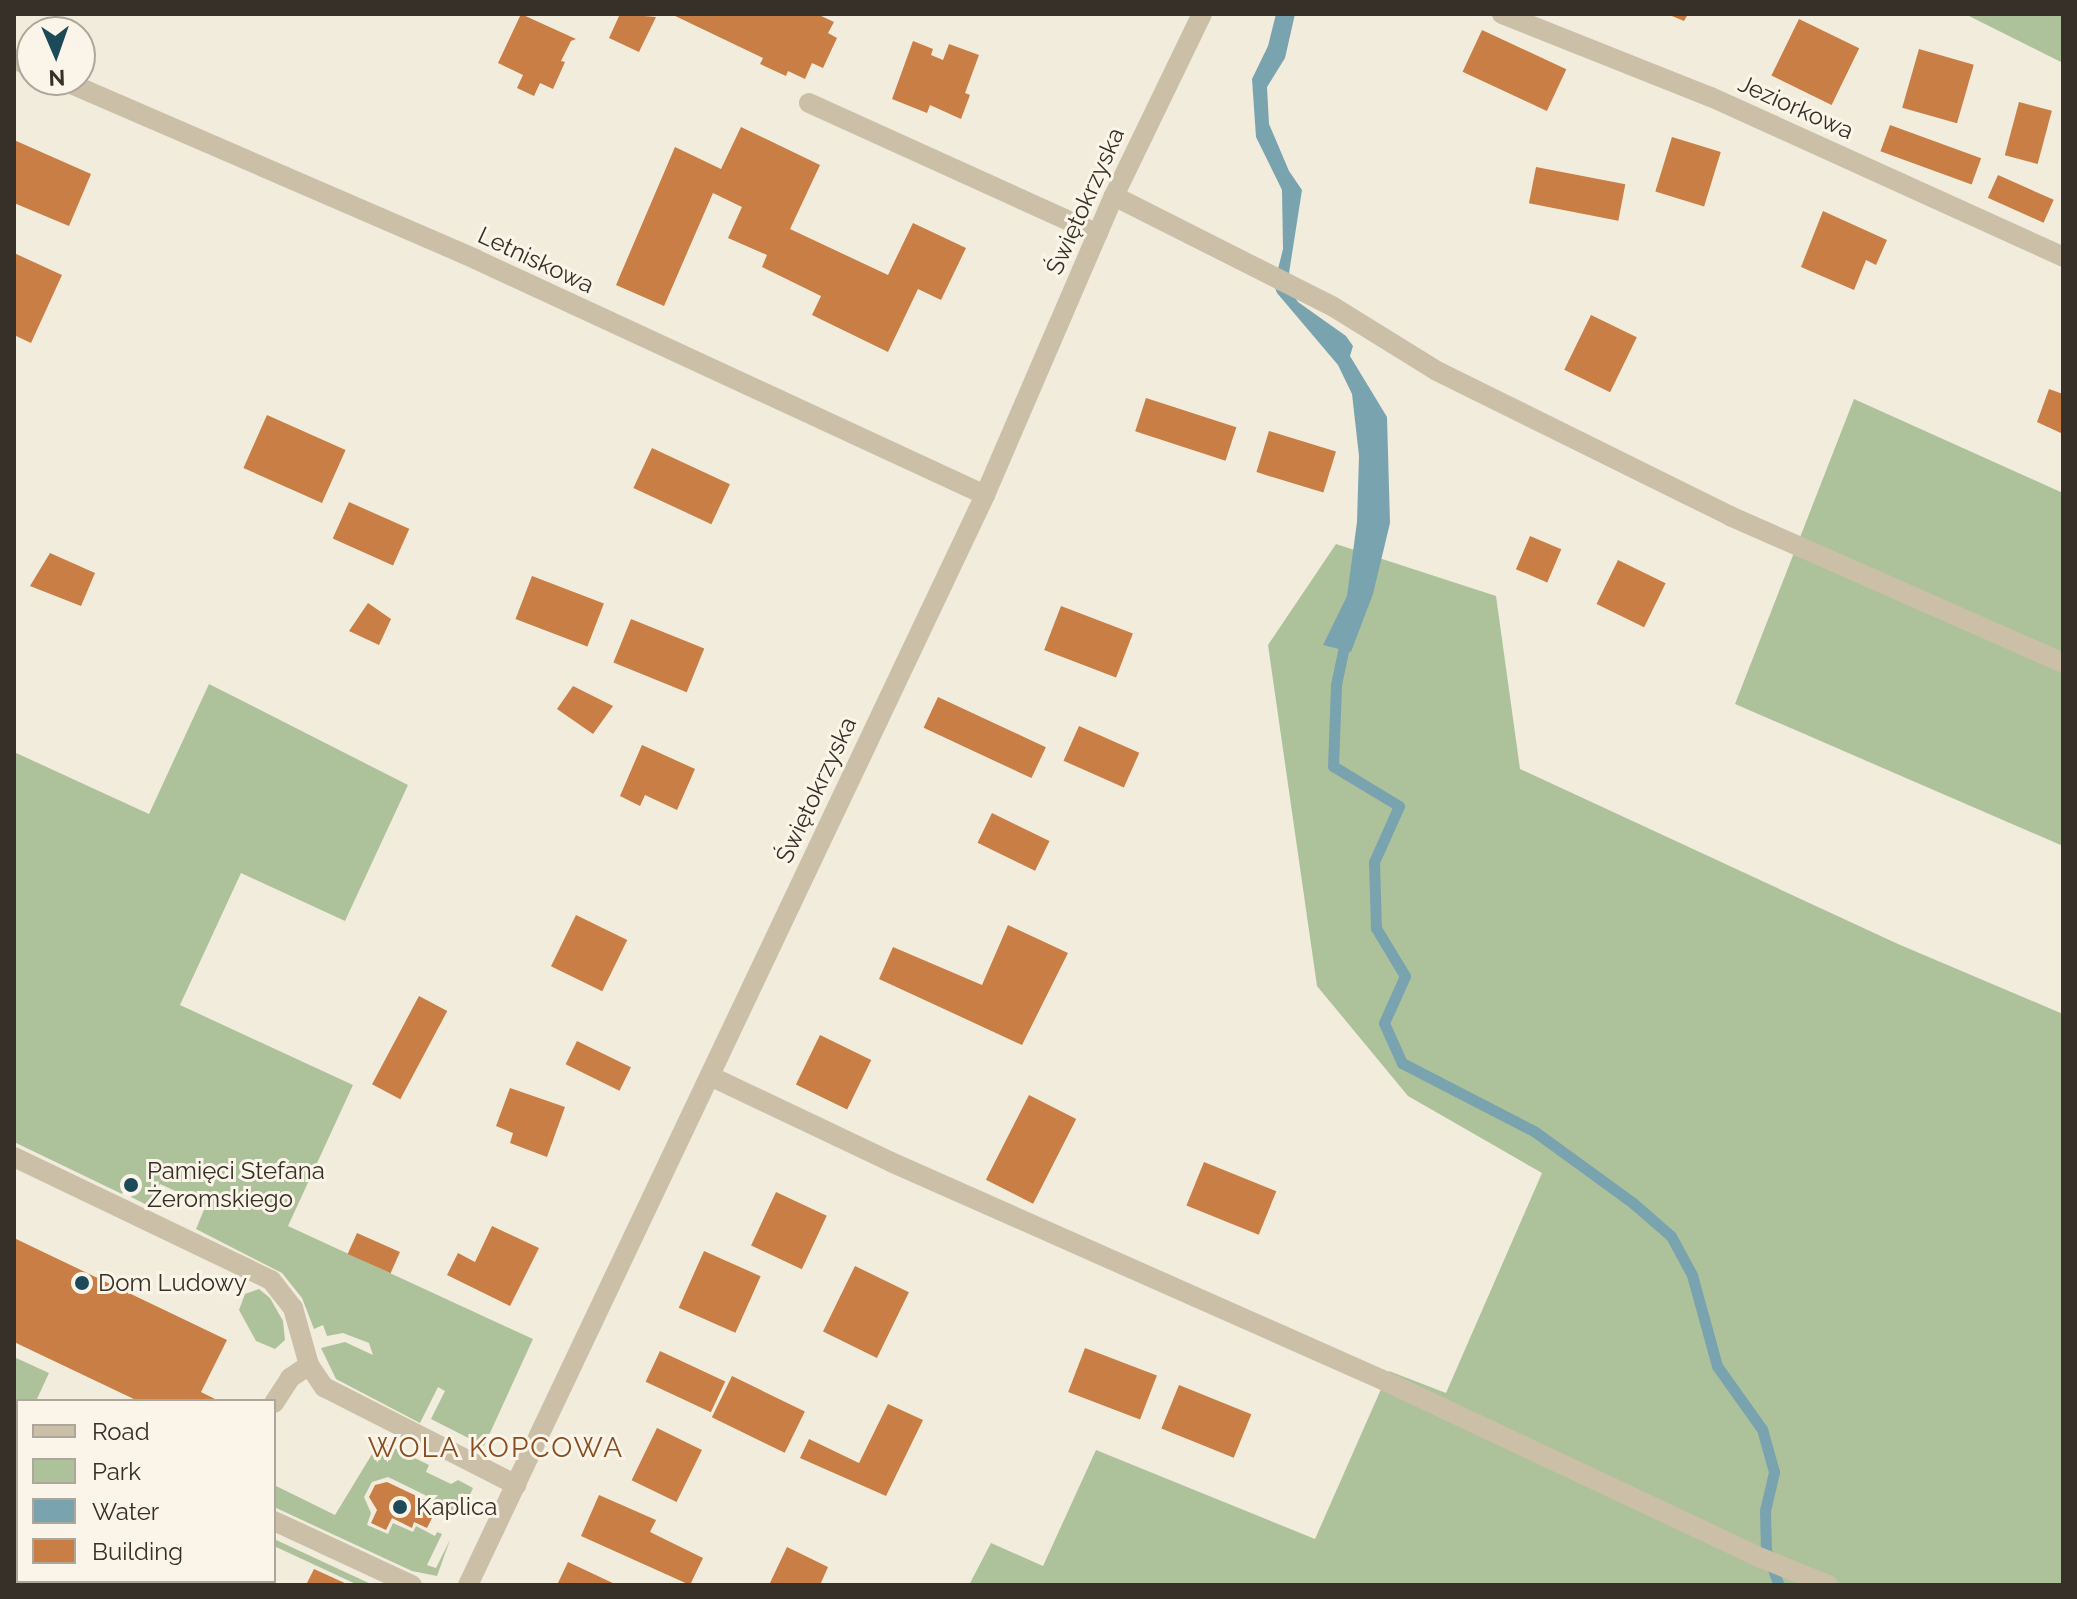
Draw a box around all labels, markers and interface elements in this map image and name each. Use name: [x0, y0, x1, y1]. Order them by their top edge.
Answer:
north arrow: [16, 16, 96, 96]
text: N: [48, 65, 66, 91]
street label: Jeziorkowa: [1734, 69, 1858, 145]
street label: Świętokrzyska: [1040, 123, 1130, 279]
street label: Letniskowa: [473, 221, 599, 299]
street label: Świętokrzyska: [770, 712, 862, 868]
place label: Pamięci Stefana Żeromskiego: [147, 1157, 325, 1213]
marker: Pamięci Stefana Żeromskiego: [122, 1176, 140, 1194]
place label: Dom Ludowy: [98, 1269, 247, 1297]
marker: Dom Ludowy: [73, 1274, 91, 1292]
legend: [16, 1399, 276, 1583]
text: Road: [92, 1417, 150, 1446]
district label: WOLA KOPCOWA: [367, 1431, 625, 1465]
text: Park: [92, 1457, 141, 1486]
place label: Kaplica: [416, 1493, 497, 1521]
text: Water: [92, 1497, 159, 1526]
marker: Kaplica: [391, 1498, 409, 1516]
text: Building: [92, 1537, 183, 1566]

